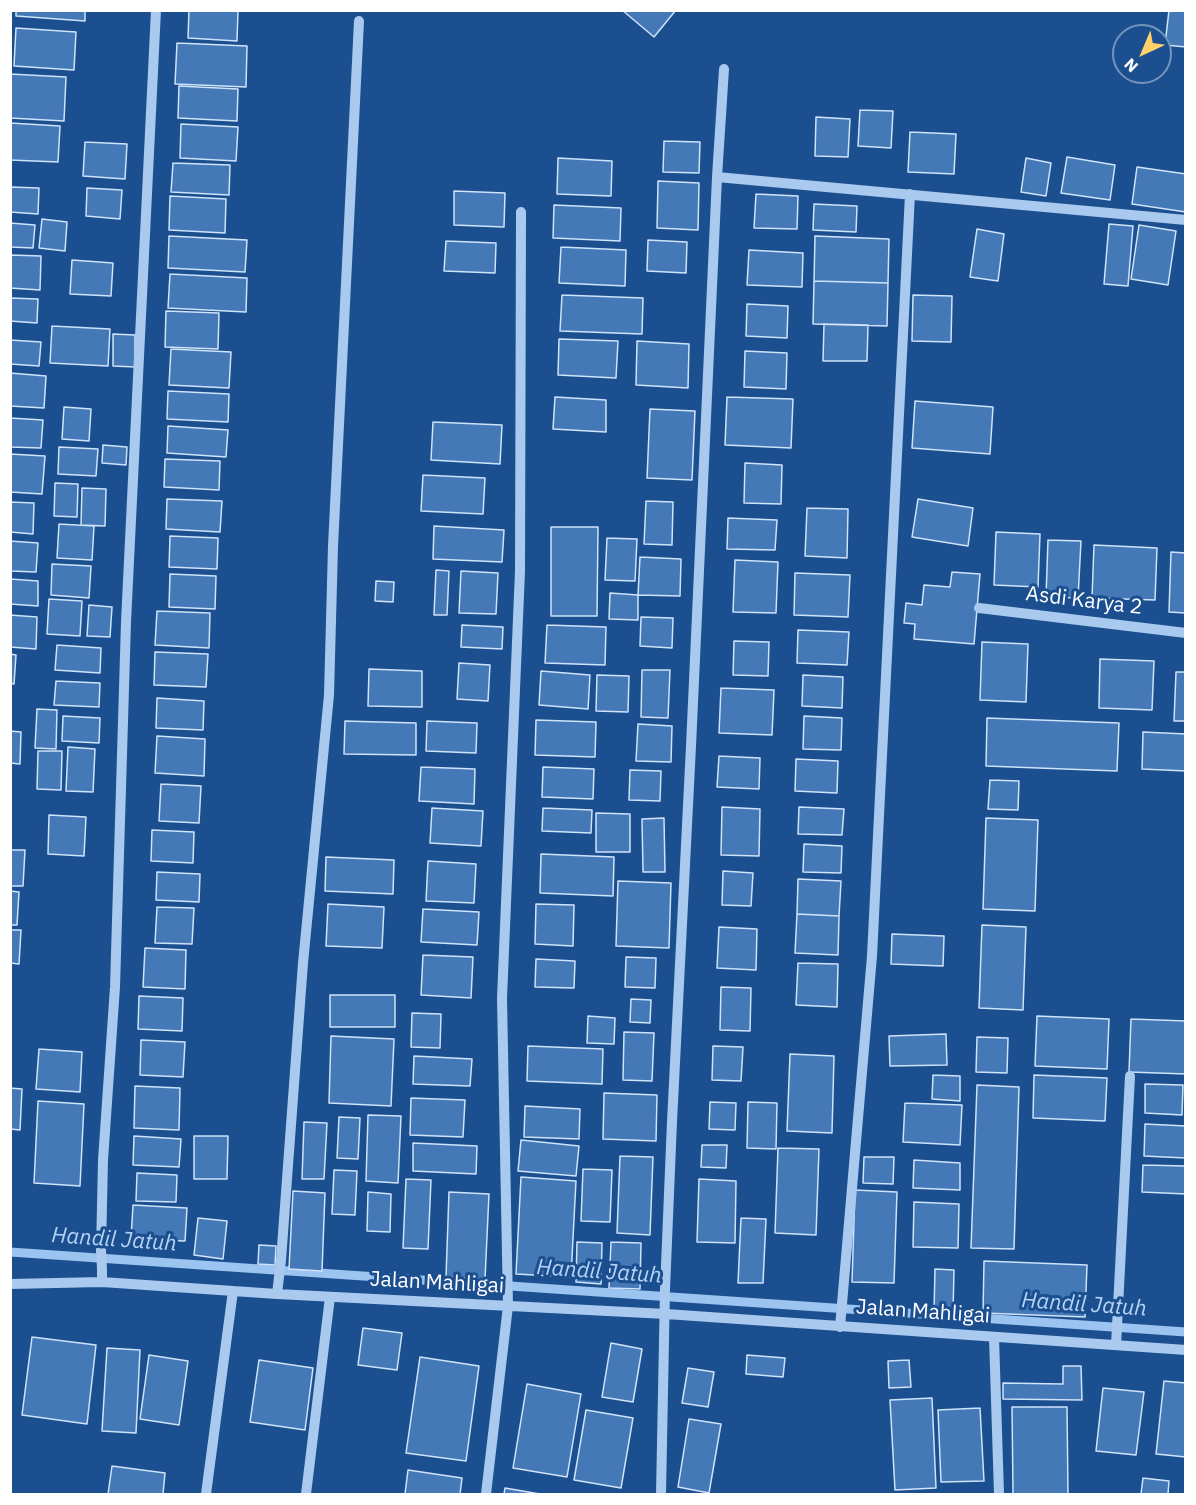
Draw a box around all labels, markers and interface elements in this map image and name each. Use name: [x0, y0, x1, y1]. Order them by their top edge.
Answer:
north arrow: [1112, 24, 1172, 84]
text: N: [1120, 54, 1142, 77]
street label: Asdi Karya 2: [1024, 581, 1144, 621]
water label: Handil Jatuh: [50, 1222, 178, 1258]
water label: Handil Jatuh: [535, 1254, 663, 1290]
street label: Jalan Mahligai: [369, 1267, 505, 1299]
water label: Handil Jatuh: [1020, 1287, 1148, 1323]
street label: Jalan Mahligai: [855, 1295, 991, 1329]

